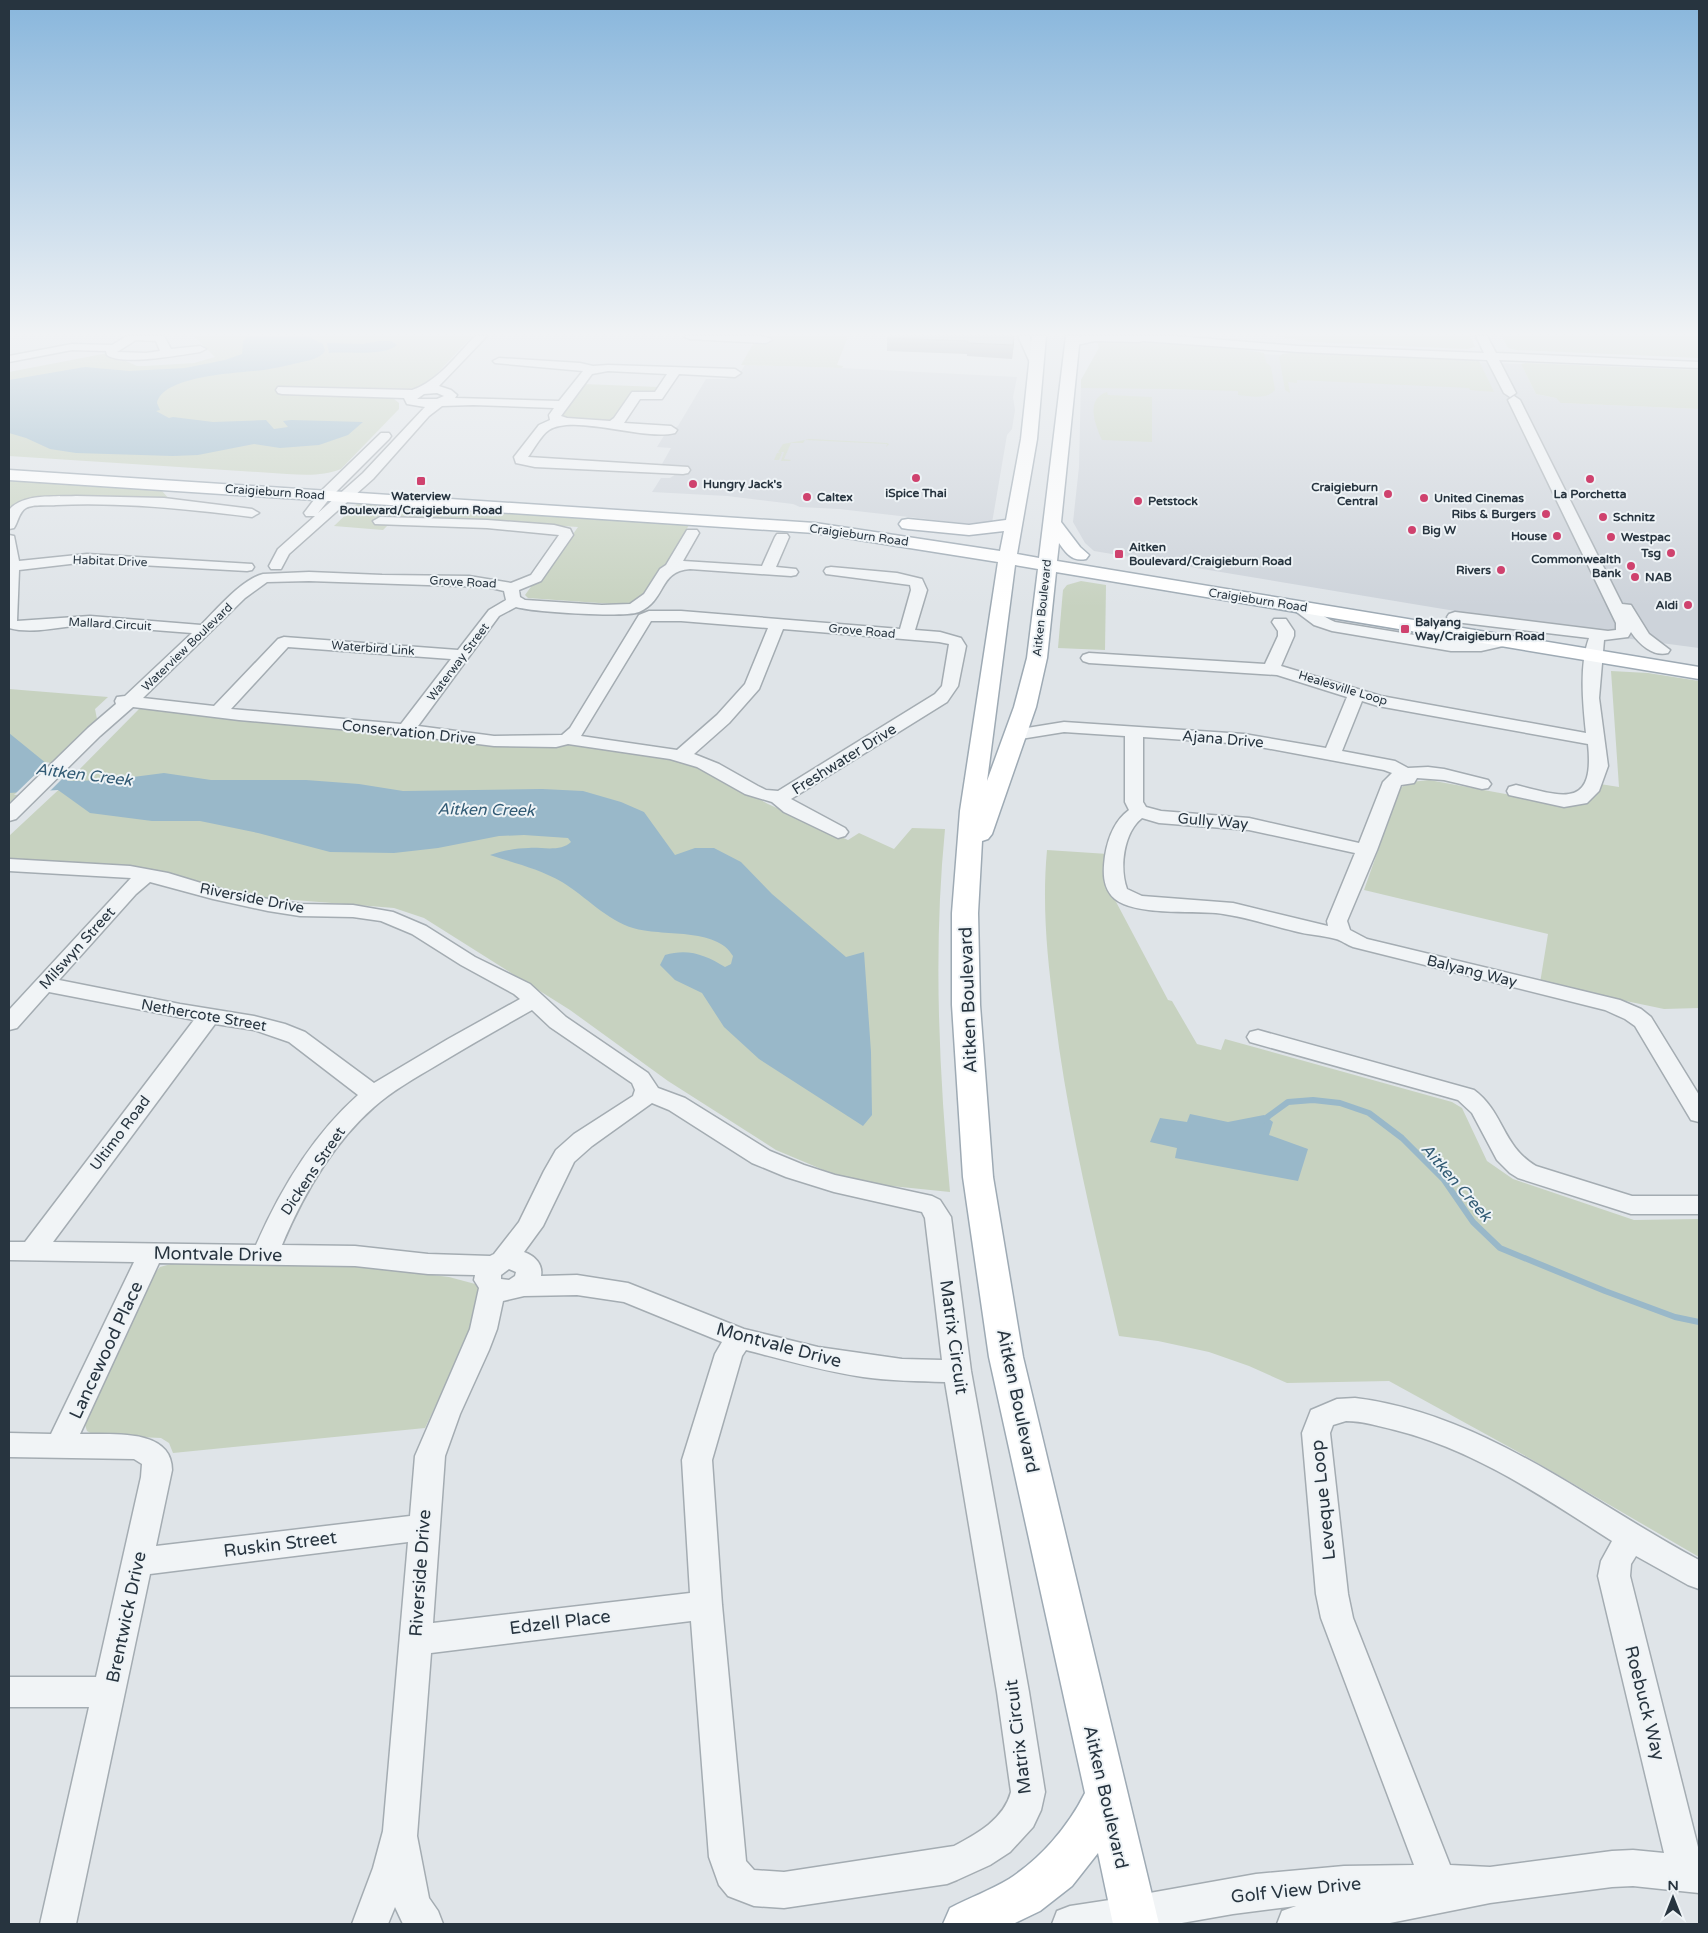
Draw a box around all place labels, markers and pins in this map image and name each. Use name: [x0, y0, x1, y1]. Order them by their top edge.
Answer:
marker: iSpice Thai: [910, 472, 922, 484]
marker: La Porchetta: [1584, 473, 1596, 485]
marker: Waterview Boulevard/Craigieburn Road: [415, 475, 427, 487]
place label: Hungry Jack's: [703, 477, 782, 492]
marker: Hungry Jack's: [687, 478, 699, 490]
place label: Craigieburn Central: [1311, 480, 1378, 508]
place label: iSpice Thai: [885, 486, 947, 501]
place label: La Porchetta: [1554, 487, 1627, 501]
marker: Craigieburn Central: [1382, 488, 1394, 500]
place label: Waterview Boulevard/Craigieburn Road: [340, 489, 502, 518]
place label: Caltex: [817, 490, 853, 504]
marker: Caltex: [801, 491, 813, 503]
place label: United Cinemas: [1434, 491, 1524, 505]
marker: United Cinemas: [1418, 492, 1430, 504]
place label: Petstock: [1148, 494, 1198, 508]
marker: Petstock: [1132, 495, 1144, 507]
place label: Ribs & Burgers: [1451, 507, 1536, 522]
marker: Ribs & Burgers: [1540, 508, 1552, 520]
place label: Schnitz: [1613, 510, 1655, 524]
marker: Schnitz: [1597, 511, 1609, 523]
place label: Big W: [1422, 523, 1457, 538]
marker: Big W: [1406, 524, 1418, 536]
place label: House: [1511, 529, 1547, 543]
marker: House: [1551, 530, 1563, 542]
place label: Westpac: [1621, 530, 1671, 545]
marker: Westpac: [1605, 531, 1617, 543]
place label: Aitken Boulevard/Craigieburn Road: [1129, 540, 1292, 569]
place label: Tsg: [1640, 546, 1661, 561]
marker: Tsg: [1665, 547, 1677, 559]
marker: Aitken Boulevard/Craigieburn Road: [1113, 548, 1125, 560]
place label: Commonwealth Bank: [1531, 552, 1621, 580]
marker: Commonwealth Bank: [1625, 560, 1637, 572]
place label: Rivers: [1456, 563, 1491, 577]
marker: Rivers: [1495, 564, 1507, 576]
place label: NAB: [1645, 570, 1672, 584]
marker: NAB: [1629, 571, 1641, 583]
place label: Aldi: [1656, 598, 1678, 612]
marker: Aldi: [1682, 599, 1694, 611]
place label: Balyang Way/Craigieburn Road: [1415, 615, 1545, 644]
marker: Balyang Way/Craigieburn Road: [1399, 623, 1411, 635]

